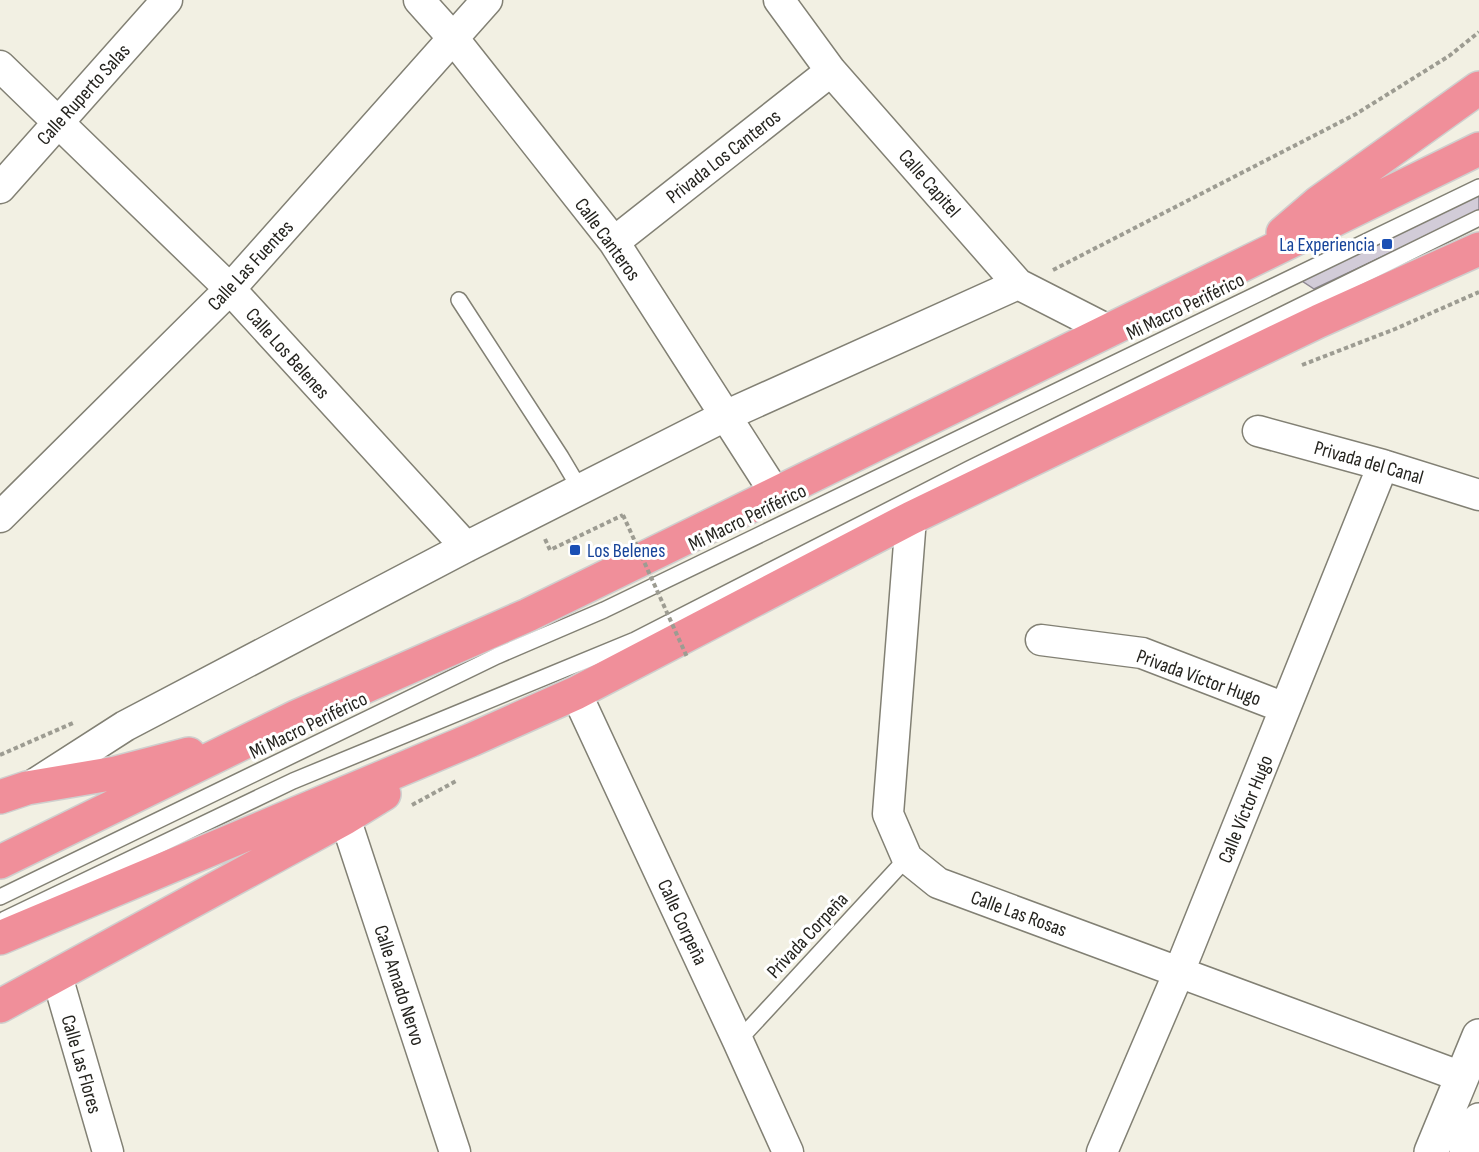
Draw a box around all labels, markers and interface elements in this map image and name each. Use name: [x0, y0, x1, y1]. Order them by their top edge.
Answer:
street label: Calle Ruperto Salas: [32, 39, 135, 150]
street label: Privada Los Canteros: [662, 105, 786, 209]
street label: Calle Capitel: [893, 145, 965, 223]
street label: Calle Canteros: [569, 194, 645, 286]
street label: Calle Las Fuentes: [203, 215, 299, 316]
place label: La Experiencia: [1279, 233, 1375, 257]
marker: La Experiencia: [1380, 237, 1394, 251]
street label: Mi Macro Periférico: [1123, 268, 1248, 346]
street label: Calle Los Belenes: [240, 303, 334, 404]
street label: Privada del Canal: [1311, 436, 1426, 490]
street label: Mi Macro Periférico: [685, 479, 810, 557]
place label: Los Belenes: [587, 539, 665, 563]
marker: Los Belenes: [568, 543, 582, 557]
street label: Privada Víctor Hugo: [1133, 644, 1264, 712]
street label: Mi Macro Periférico: [246, 687, 371, 765]
street label: Calle Víctor Hugo: [1213, 752, 1278, 867]
street label: Calle Corpeña: [652, 876, 712, 969]
street label: Calle Las Rosas: [967, 885, 1070, 942]
street label: Privada Corpeña: [762, 888, 853, 984]
street label: Calle Amado Nervo: [368, 922, 430, 1048]
street label: Calle Las Flores: [56, 1012, 107, 1116]

